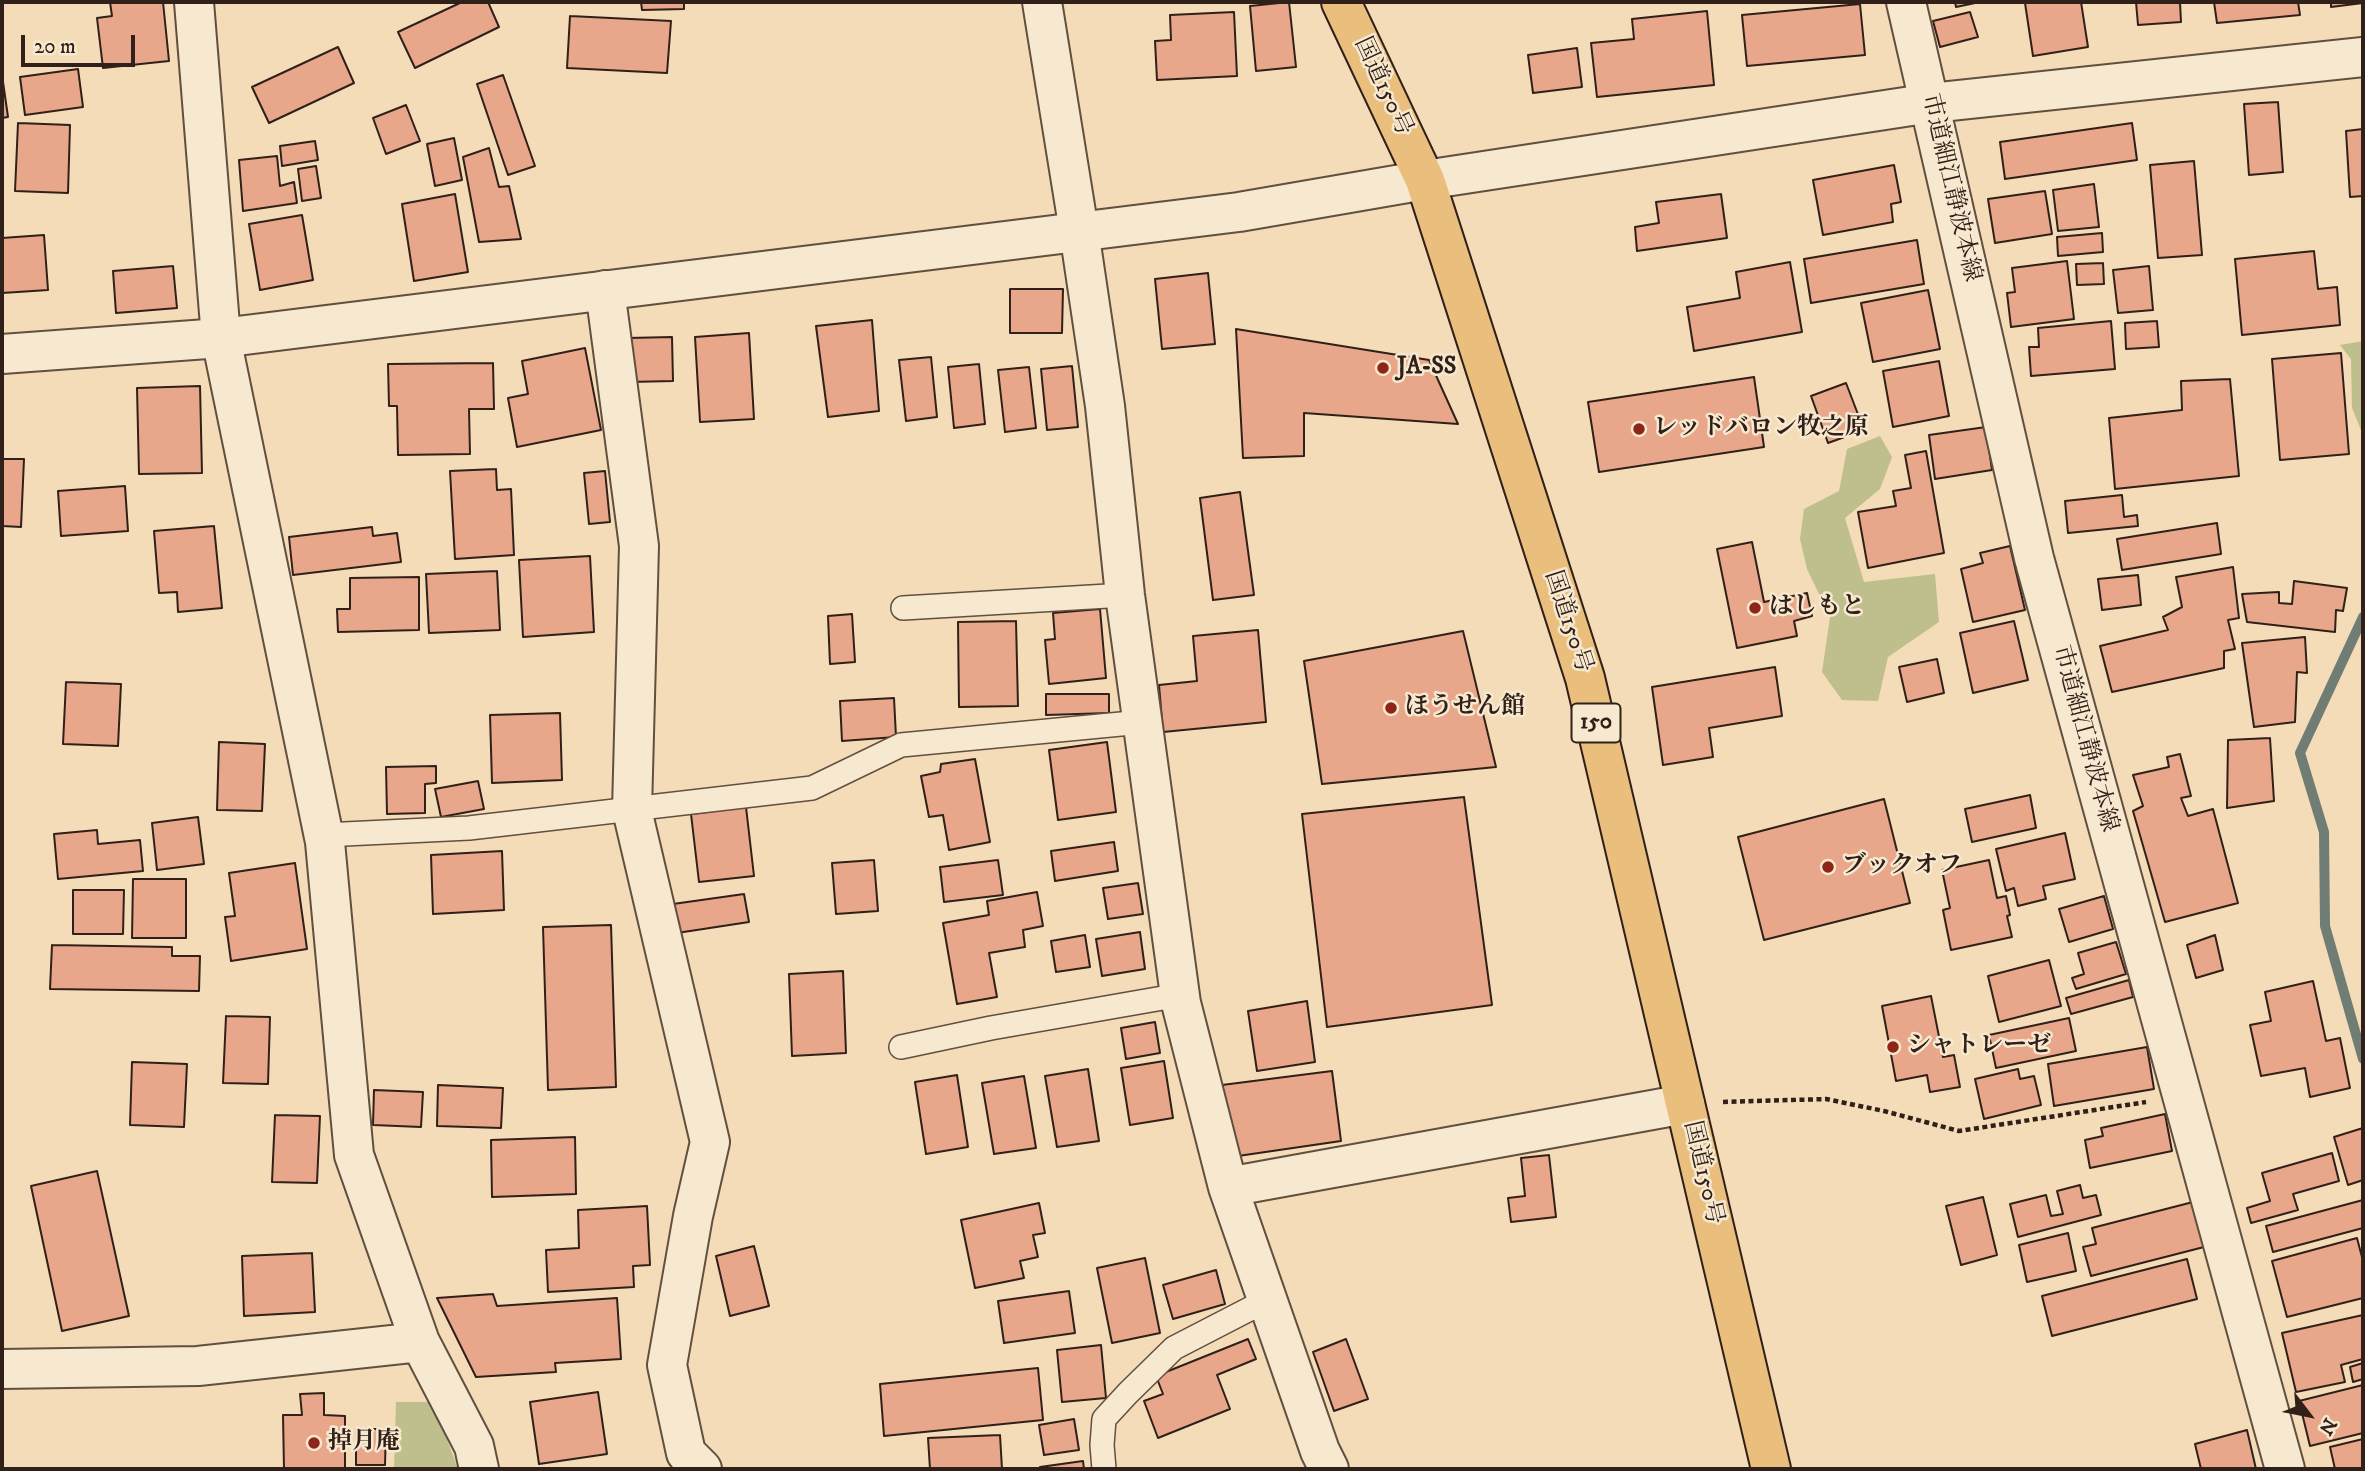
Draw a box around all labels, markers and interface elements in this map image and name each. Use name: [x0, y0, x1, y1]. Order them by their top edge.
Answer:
scale bar: [24, 21, 138, 65]
street label: 国道150号: [1347, 33, 1417, 141]
text: 20 m: [34, 34, 76, 60]
street label: 市道細江静波本線: [1914, 91, 1986, 285]
place label: JA-SS: [1397, 354, 1456, 382]
marker: JA-SS: [1375, 360, 1391, 376]
place label: レッドバロン牧之原: [1653, 415, 1869, 443]
marker: レッドバロン牧之原: [1631, 421, 1647, 437]
street label: 国道150号: [1537, 567, 1597, 677]
place label: はしもと: [1769, 594, 1865, 622]
marker: はしもと: [1747, 600, 1763, 616]
street label: 市道細江静波本線: [2045, 643, 2123, 835]
place label: ほうせん館: [1405, 694, 1525, 722]
marker: ほうせん館: [1383, 700, 1399, 716]
road number: 150: [1572, 704, 1620, 743]
place label: ブックオフ: [1842, 853, 1962, 881]
marker: ブックオフ: [1820, 859, 1836, 875]
place label: シャトレーゼ: [1907, 1033, 2051, 1061]
marker: シャトレーゼ: [1885, 1039, 1901, 1055]
street label: 国道150号: [1676, 1118, 1728, 1228]
north arrow: [2274, 1380, 2344, 1450]
text: N: [2313, 1414, 2341, 1439]
place label: 掉月庵: [328, 1429, 400, 1457]
marker: 掉月庵: [306, 1435, 322, 1451]

